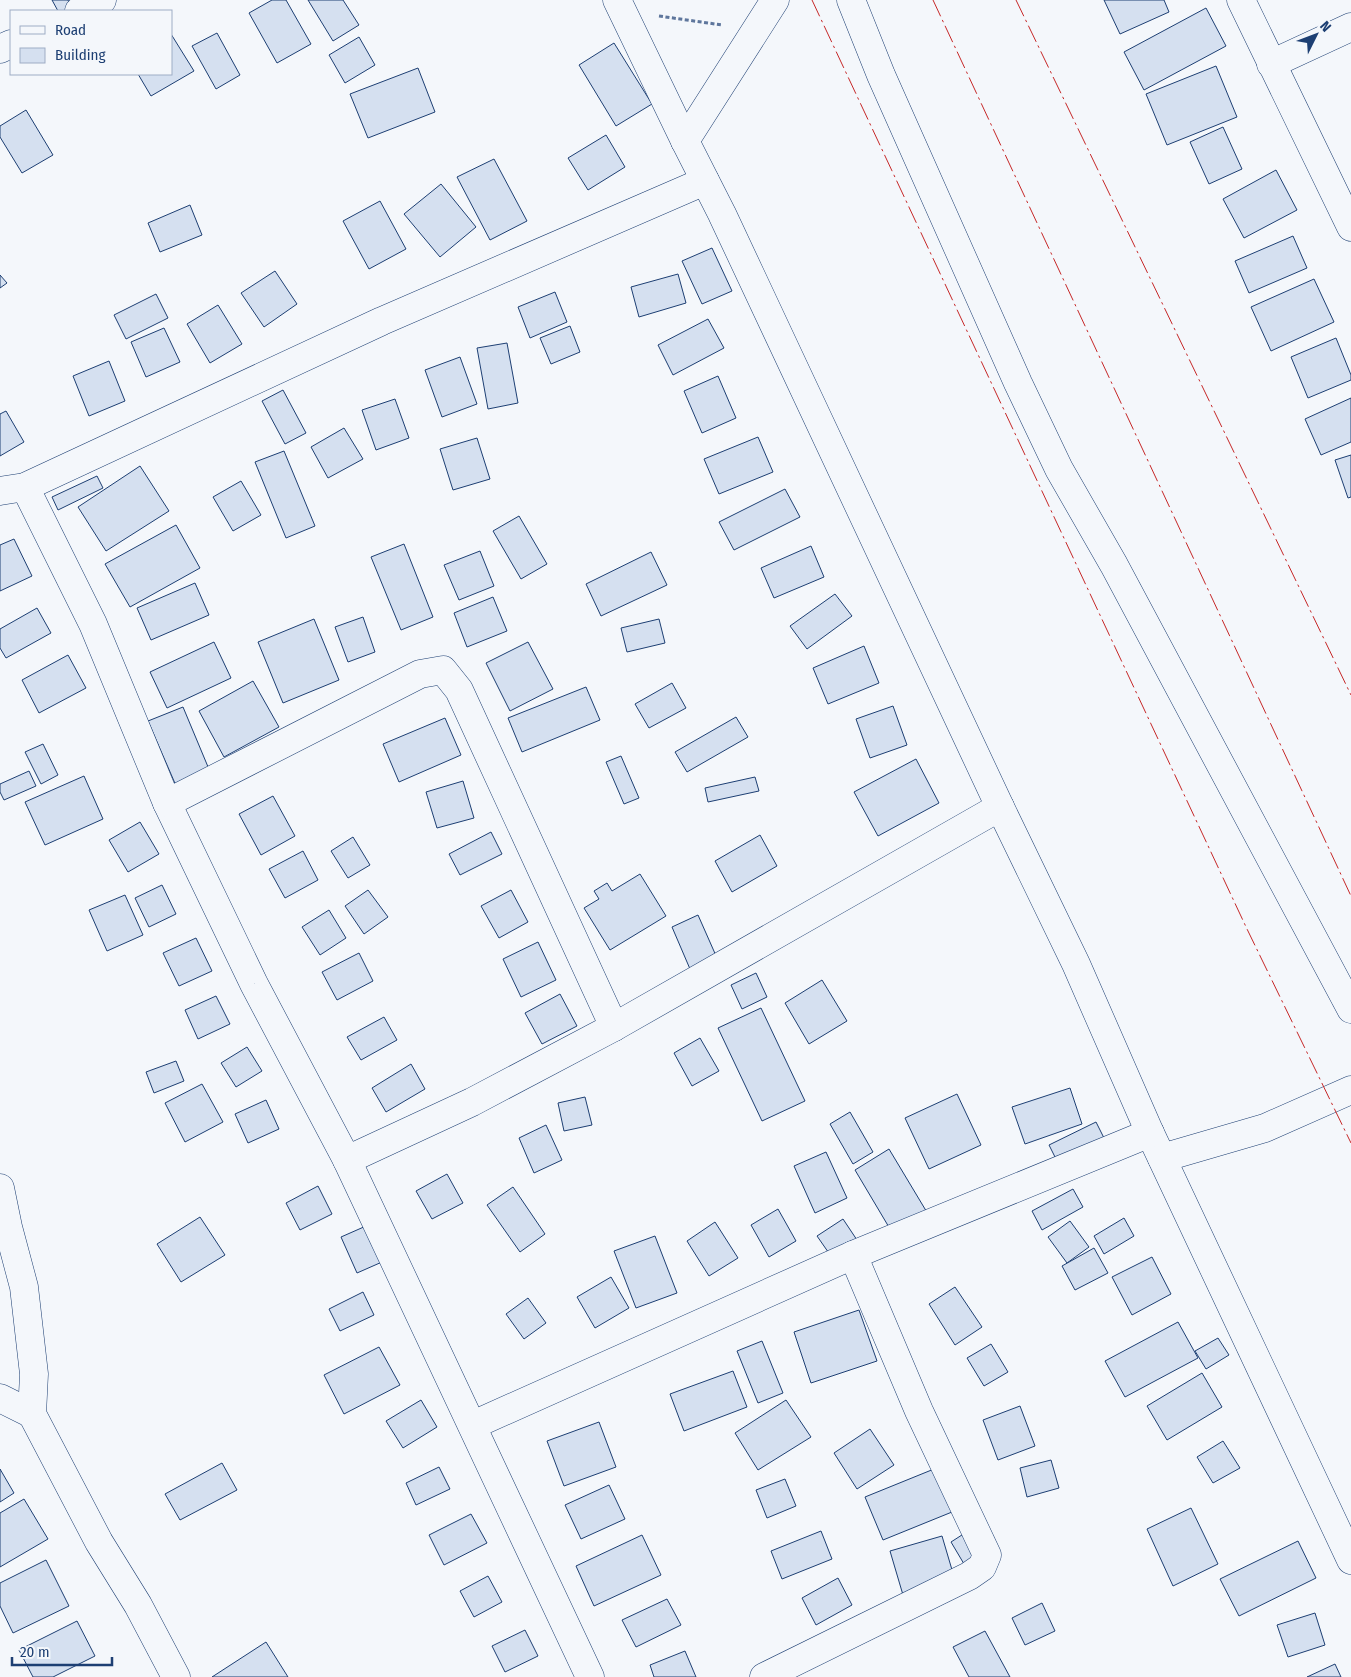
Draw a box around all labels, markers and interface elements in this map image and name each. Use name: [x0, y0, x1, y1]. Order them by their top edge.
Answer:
legend: [10, 10, 172, 75]
north arrow: [1291, 10, 1341, 60]
text: N: [1316, 18, 1334, 35]
text: Road: [55, 21, 86, 39]
text: Building: [55, 46, 106, 64]
scale bar: [12, 1634, 112, 1666]
text: 20 m: [20, 1643, 50, 1661]

